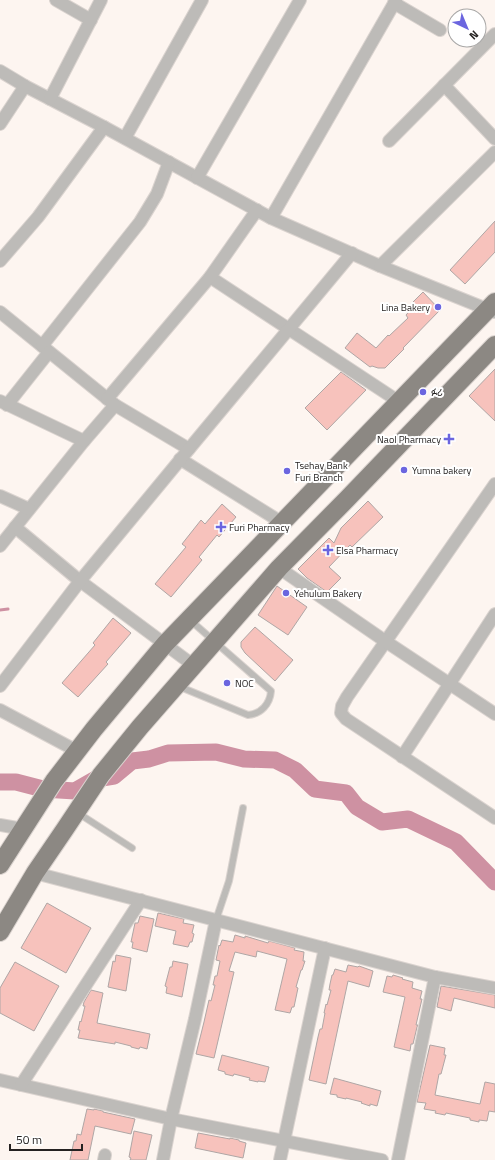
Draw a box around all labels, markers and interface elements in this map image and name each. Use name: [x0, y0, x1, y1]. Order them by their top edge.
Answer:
north arrow: [447, 8, 487, 48]
text: N: [466, 27, 482, 44]
place label: Lina Bakery: [381, 300, 430, 315]
marker: Lina Bakery: [433, 302, 443, 312]
place label: ፉሪ: [431, 385, 443, 400]
marker: ፉሪ: [418, 387, 428, 397]
place label: Naol Pharmacy: [377, 432, 441, 447]
marker: Naol Pharmacy: [444, 434, 454, 444]
place label: Tsehay Bank Furi Branch: [295, 458, 348, 485]
place label: Yumna bakery: [412, 463, 471, 478]
marker: Yumna bakery: [399, 465, 409, 475]
marker: Tsehay Bank Furi Branch: [282, 466, 292, 476]
place label: Furi Pharmacy: [229, 520, 290, 535]
marker: Furi Pharmacy: [216, 522, 226, 532]
place label: Elsa Pharmacy: [336, 543, 398, 558]
marker: Elsa Pharmacy: [323, 545, 333, 555]
place label: Yehulum Bakery: [294, 586, 362, 601]
marker: Yehulum Bakery: [281, 588, 291, 598]
place label: NOC: [235, 676, 254, 691]
marker: NOC: [222, 678, 232, 688]
scale bar: [10, 1126, 82, 1152]
text: 50 m: [16, 1130, 42, 1149]

